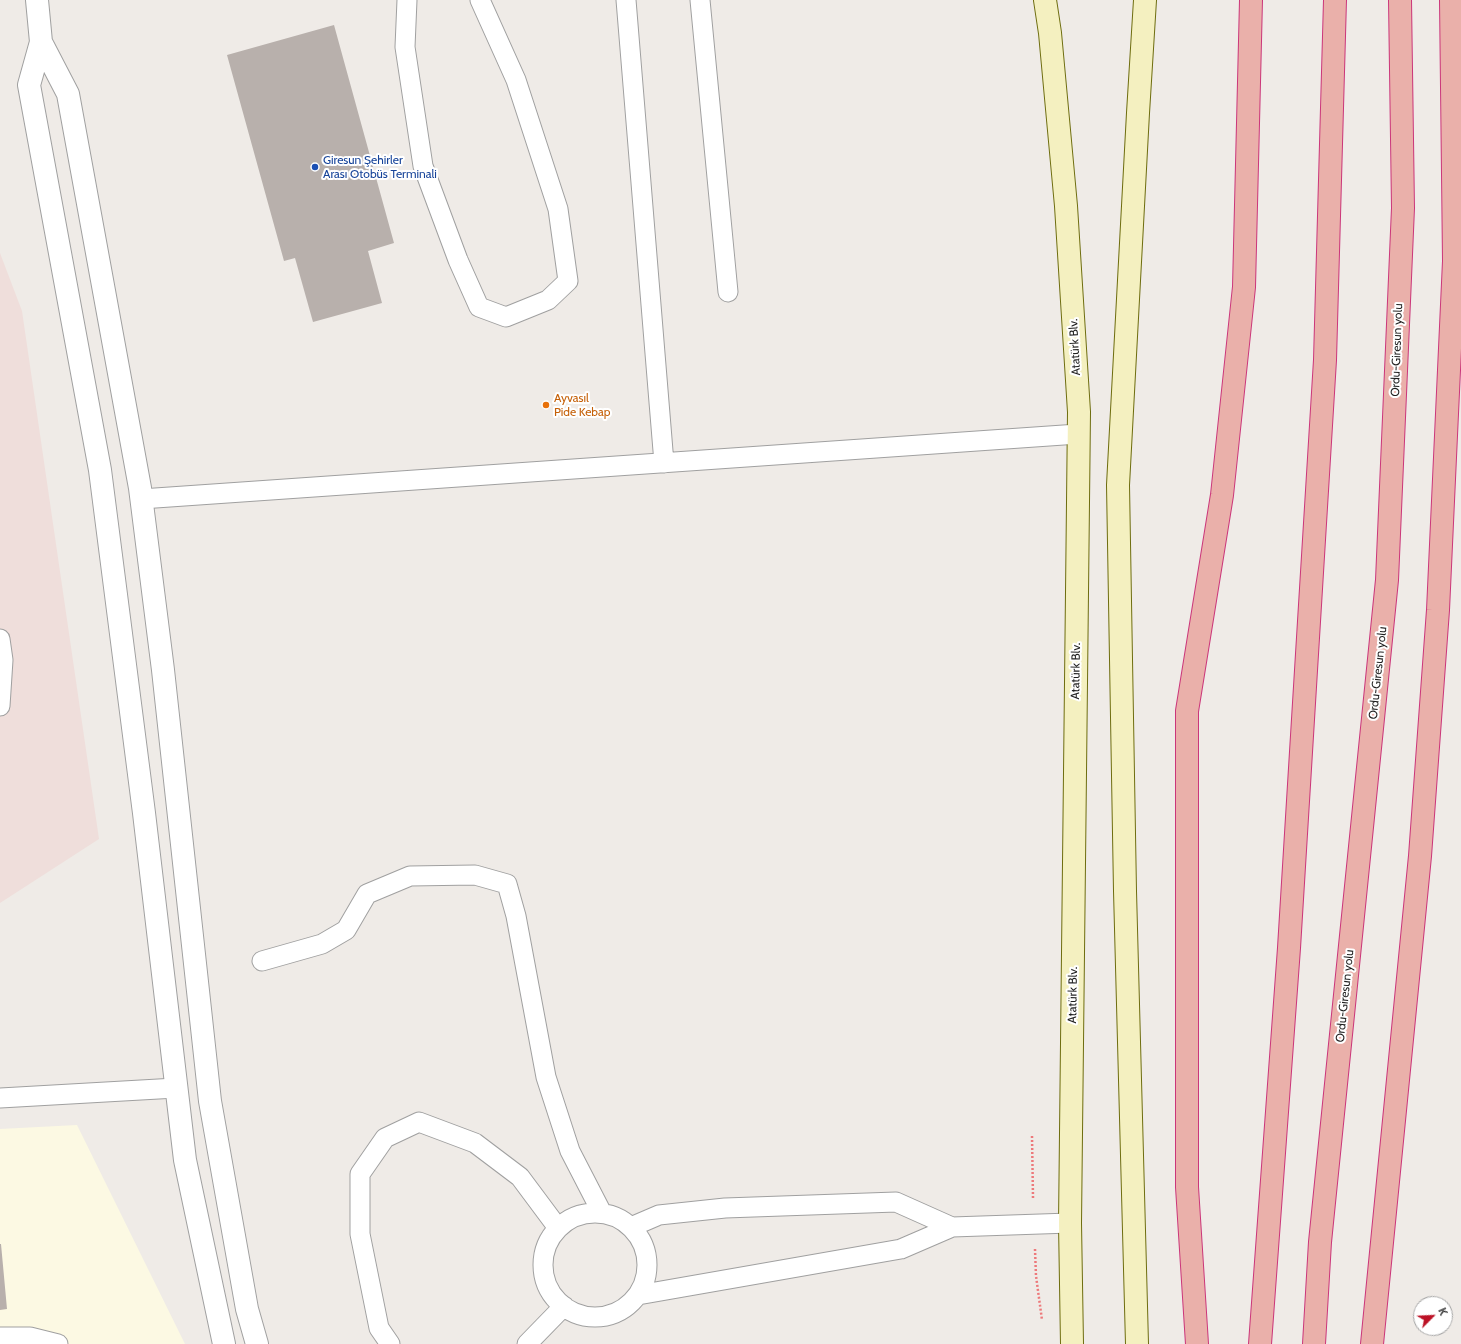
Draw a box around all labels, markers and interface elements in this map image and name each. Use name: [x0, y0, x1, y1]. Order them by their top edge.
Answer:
place label: Giresun Şehirler Arası Otobüs Terminali: [323, 153, 437, 181]
marker: Giresun Şehirler Arası Otobüs Terminali: [310, 162, 320, 172]
street label: Ordu-Giresun yolu: [1388, 303, 1406, 397]
street label: Atatürk Blv.: [1066, 318, 1084, 376]
place label: Ayvasıl Pide Kebap: [554, 391, 610, 419]
marker: Ayvasıl Pide Kebap: [541, 400, 551, 410]
street label: Ordu-Giresun yolu: [1366, 626, 1390, 720]
street label: Atatürk Blv.: [1068, 642, 1084, 700]
street label: Ordu-Giresun yolu: [1333, 949, 1357, 1043]
street label: Atatürk Blv.: [1065, 966, 1081, 1024]
north arrow: [1413, 1296, 1453, 1336]
text: K: [1435, 1306, 1451, 1318]

